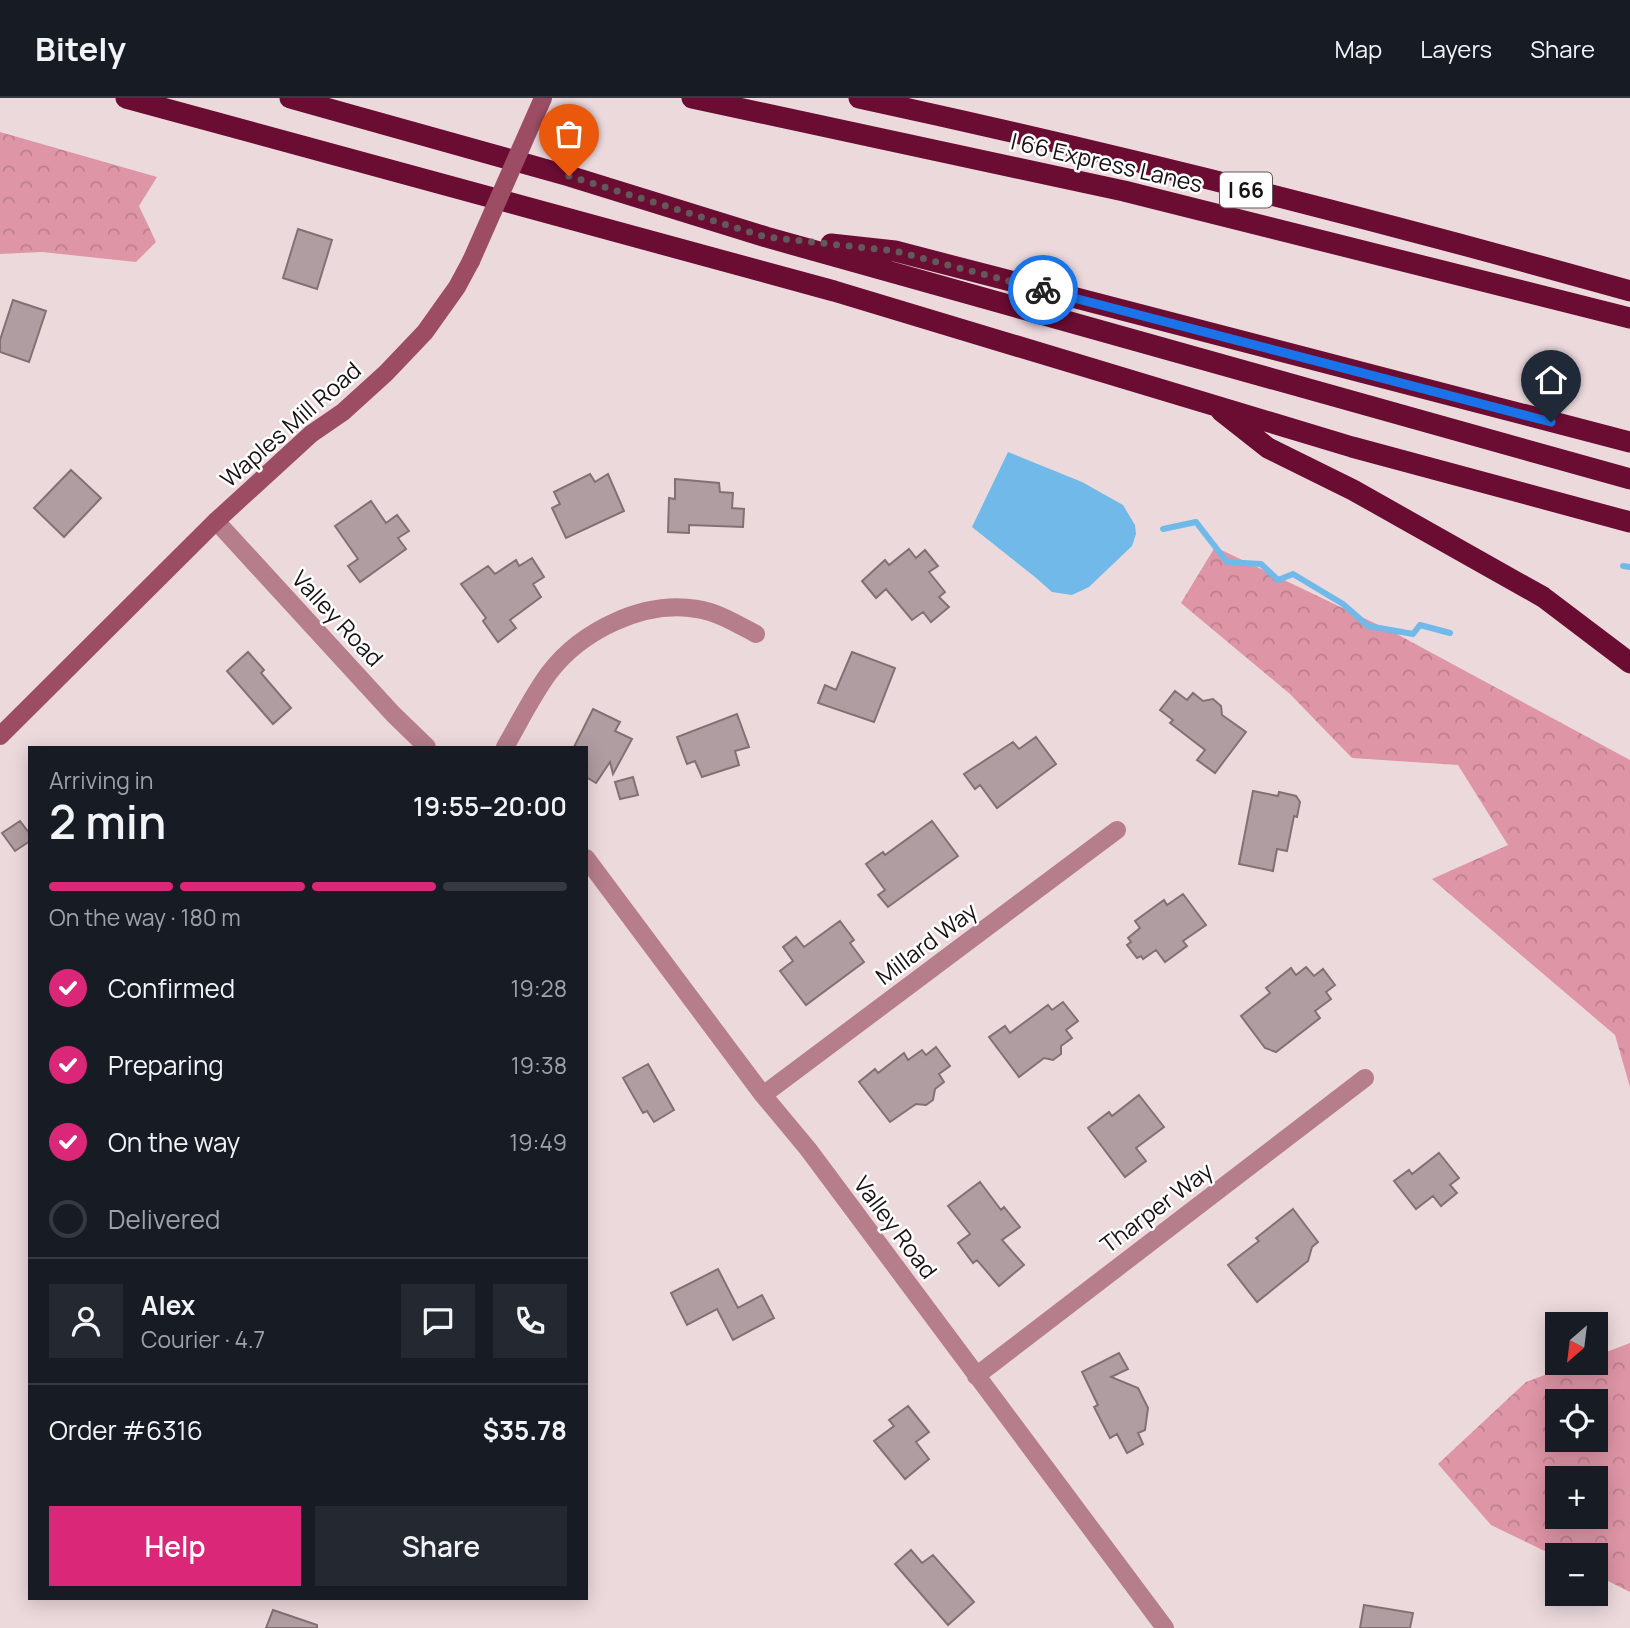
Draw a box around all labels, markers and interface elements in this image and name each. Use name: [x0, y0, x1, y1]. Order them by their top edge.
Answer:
text: Bitely: [35, 26, 126, 71]
text: Map: [1335, 32, 1382, 65]
text: Layers: [1420, 32, 1492, 65]
text: Share: [1530, 32, 1595, 65]
pin: [539, 104, 599, 176]
icon: bag: [550, 115, 588, 153]
street label: I 66 Express Lanes: [1008, 124, 1206, 200]
road number: I 66: [1220, 172, 1272, 208]
courier: [1008, 255, 1078, 325]
icon: bike: [1024, 271, 1062, 309]
pin: [1521, 350, 1581, 422]
street label: Waples Mill Road: [213, 354, 367, 494]
icon: home: [1532, 361, 1570, 399]
street label: Valley Road: [285, 563, 391, 673]
text: Arriving in: [49, 764, 154, 796]
text: 19:55–20:00: [413, 788, 567, 824]
text: 2 min: [49, 790, 166, 853]
street label: Millard Way: [869, 894, 983, 992]
text: On the way · 180 m: [49, 901, 241, 933]
icon: check: [49, 969, 87, 1007]
text: Confirmed: [108, 970, 235, 1006]
text: 19:28: [510, 972, 567, 1004]
icon: check: [49, 1046, 87, 1084]
text: Preparing: [108, 1047, 224, 1083]
text: 19:38: [511, 1049, 567, 1081]
icon: check: [49, 1123, 87, 1161]
text: On the way: [108, 1124, 240, 1160]
text: 19:49: [509, 1126, 567, 1158]
street label: Tharper Way: [1093, 1154, 1219, 1260]
street label: Valley Road: [847, 1169, 945, 1285]
text: Delivered: [108, 1201, 220, 1237]
button: person: [49, 1284, 123, 1358]
button: chat: [401, 1284, 475, 1358]
button: phone: [493, 1284, 567, 1358]
text: Alex: [141, 1287, 195, 1323]
north arrow: [1545, 1312, 1608, 1376]
map controls: [1545, 1312, 1608, 1606]
text: Courier · 4.7: [141, 1323, 265, 1355]
button: locate: [1545, 1389, 1608, 1452]
text: Order #6316: [49, 1412, 203, 1448]
text: $35.78: [483, 1412, 567, 1448]
button: +: [1545, 1466, 1608, 1529]
button: Help: [49, 1506, 301, 1586]
button: Share: [315, 1506, 567, 1586]
button: −: [1545, 1543, 1608, 1606]

